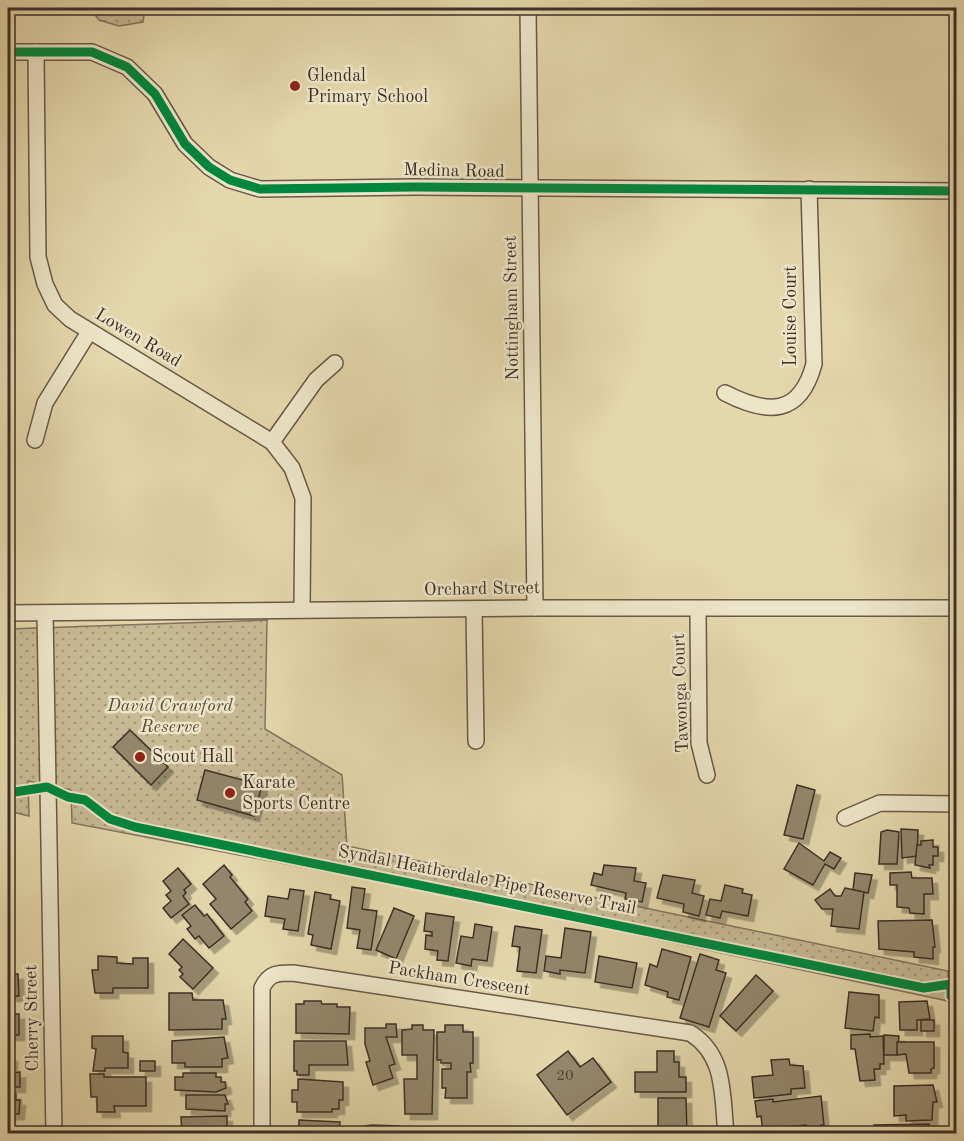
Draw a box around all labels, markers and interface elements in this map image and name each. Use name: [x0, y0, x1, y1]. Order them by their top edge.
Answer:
place label: Glendal Primary School: [307, 67, 428, 106]
marker: Glendal Primary School: [288, 79, 302, 93]
street label: Medina Road: [403, 161, 505, 181]
street label: Nottingham Street: [502, 235, 522, 381]
street label: Louise Court: [782, 266, 800, 366]
street label: Lowen Road: [92, 305, 184, 371]
street label: Orchard Street: [424, 579, 540, 599]
street label: Tawonga Court: [670, 633, 692, 753]
park label: David Crawford Reserve: [106, 697, 233, 736]
place label: Scout Hall: [152, 748, 234, 766]
marker: Scout Hall: [133, 750, 147, 764]
place label: Karate Sports Centre: [242, 774, 350, 813]
marker: Karate Sports Centre: [223, 786, 237, 800]
street label: Syndal Heatherdale Pipe Reserve Trail: [336, 842, 638, 918]
street label: Packham Crescent: [387, 959, 531, 999]
street label: Cherry Street: [22, 964, 42, 1072]
house number: 20: [556, 1069, 574, 1084]

